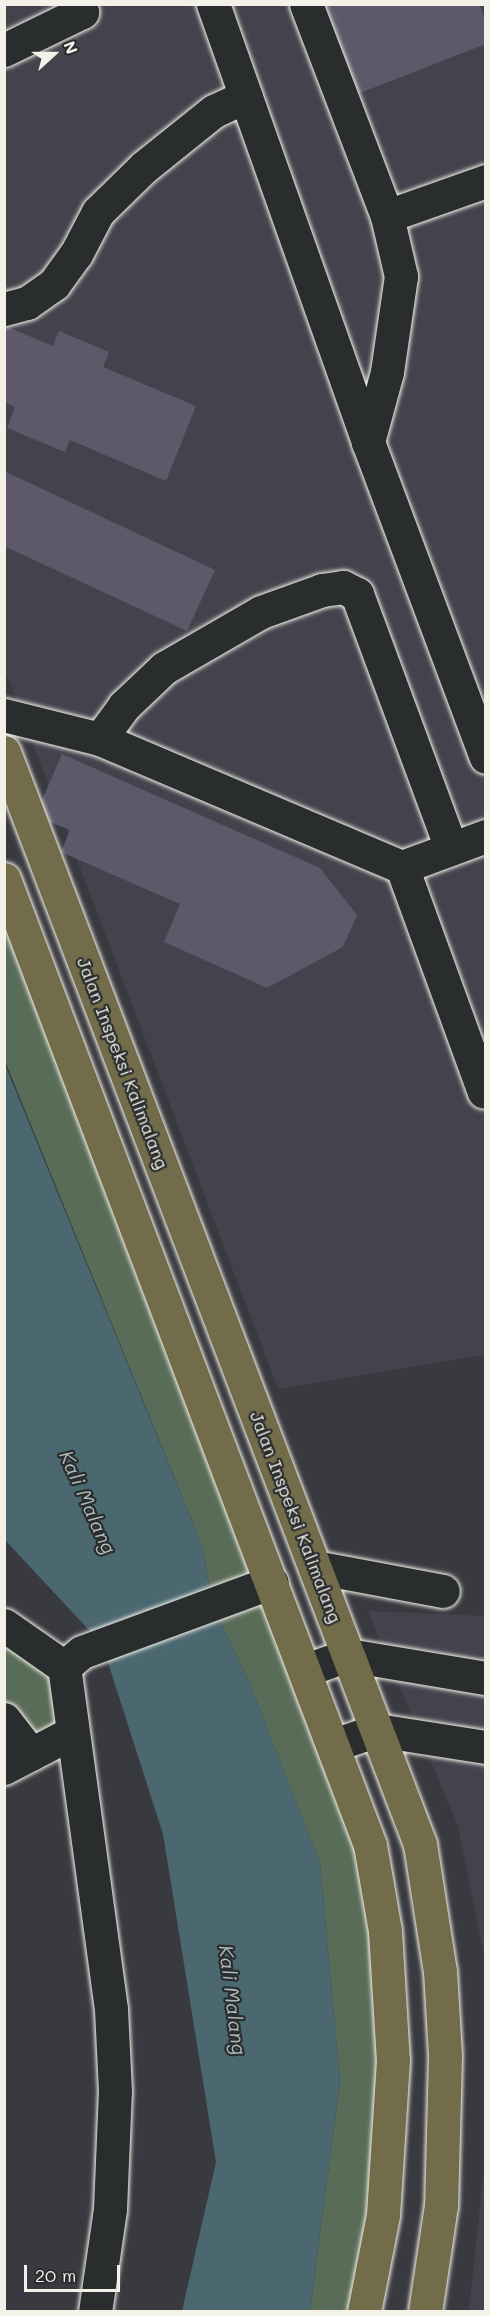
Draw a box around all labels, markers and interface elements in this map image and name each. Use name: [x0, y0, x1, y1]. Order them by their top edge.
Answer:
north arrow: [24, 24, 84, 84]
text: N: [59, 38, 83, 57]
street label: Jalan Inspeksi Kalimalang: [73, 954, 173, 1172]
street label: Jalan Inspeksi Kalimalang: [246, 1408, 346, 1626]
water label: Kali Malang: [55, 1447, 121, 1557]
water label: Kali Malang: [214, 1944, 252, 2056]
scale bar: [27, 2253, 123, 2291]
text: 20 m: [35, 2263, 76, 2287]

